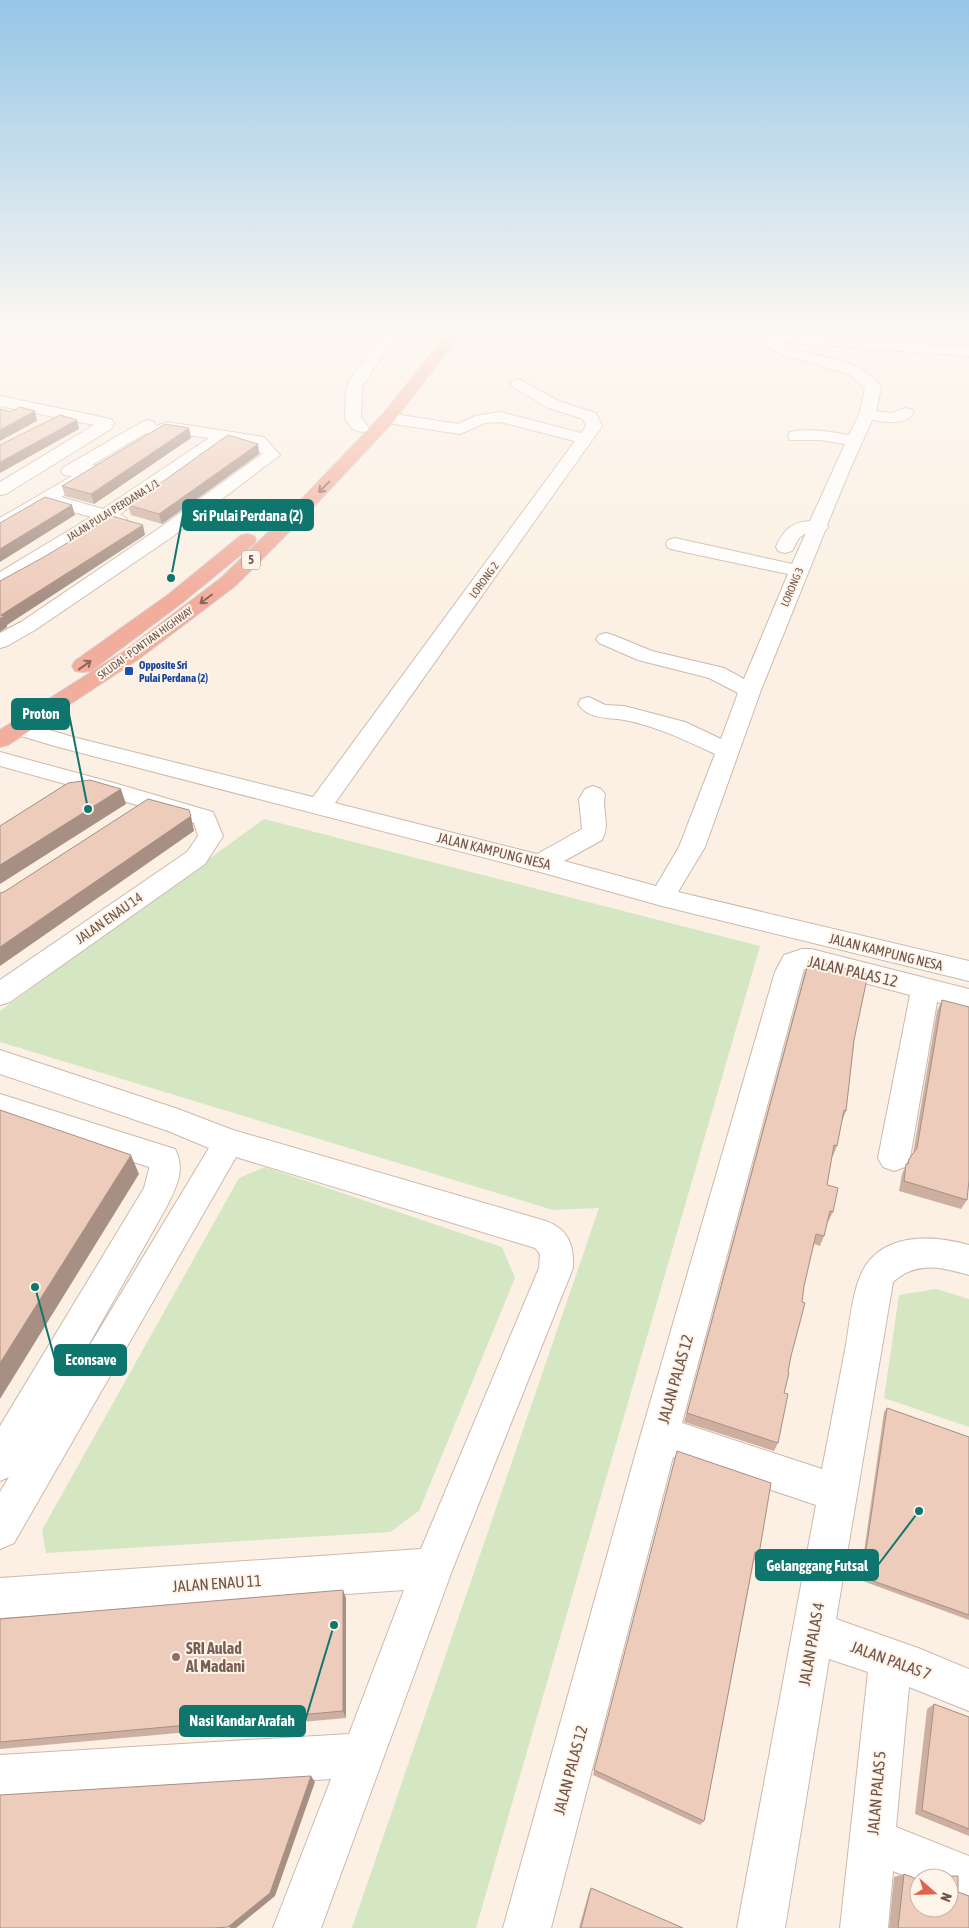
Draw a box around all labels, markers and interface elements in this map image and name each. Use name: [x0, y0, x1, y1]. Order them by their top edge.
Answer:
street label: JALAN PULAI PERDANA 1/1: [64, 477, 162, 543]
one-way arrow: [318, 481, 330, 493]
callout: Sri Pulai Perdana (2): [183, 500, 313, 530]
text: Sri Pulai Perdana (2): [193, 507, 303, 524]
road number: 5: [242, 550, 260, 570]
street label: LORONG 2: [467, 560, 501, 600]
street label: LORONG 3: [778, 566, 806, 608]
one-way arrow: [199, 594, 213, 604]
street label: SKUDAI - PONTIAN HIGHWAY: [95, 604, 195, 682]
one-way arrow: [78, 659, 91, 670]
place label: Opposite Sri Pulai Perdana (2): [139, 659, 208, 684]
marker: Opposite Sri Pulai Perdana (2): [123, 665, 135, 677]
callout: Proton: [12, 699, 69, 729]
text: Proton: [22, 705, 60, 722]
street label: JALAN KAMPUNG NESA: [436, 829, 553, 873]
street label: JALAN ENAU 14: [72, 889, 146, 947]
street label: JALAN KAMPUNG NESA: [828, 930, 945, 974]
street label: JALAN PALAS 12: [806, 952, 900, 990]
street label: JALAN PALAS 12: [654, 1332, 696, 1426]
callout: Econsave: [55, 1345, 126, 1375]
text: Econsave: [65, 1351, 117, 1368]
callout: Gelanggang Futsal: [756, 1550, 878, 1580]
text: Gelanggang Futsal: [766, 1557, 869, 1574]
street label: JALAN ENAU 11: [172, 1571, 262, 1595]
street label: JALAN PALAS 4: [795, 1601, 827, 1687]
street label: JALAN PALAS 7: [848, 1637, 934, 1683]
place label: SRI Aulad Al Madani: [185, 1639, 245, 1675]
marker: SRI Aulad Al Madani: [170, 1651, 182, 1663]
callout: Nasi Kandar Arafah: [180, 1706, 305, 1736]
text: Nasi Kandar Arafah: [189, 1712, 295, 1729]
street label: JALAN PALAS 12: [549, 1723, 591, 1817]
street label: JALAN PALAS 5: [863, 1750, 889, 1836]
north arrow: [909, 1868, 959, 1918]
text: N: [937, 1891, 955, 1904]

